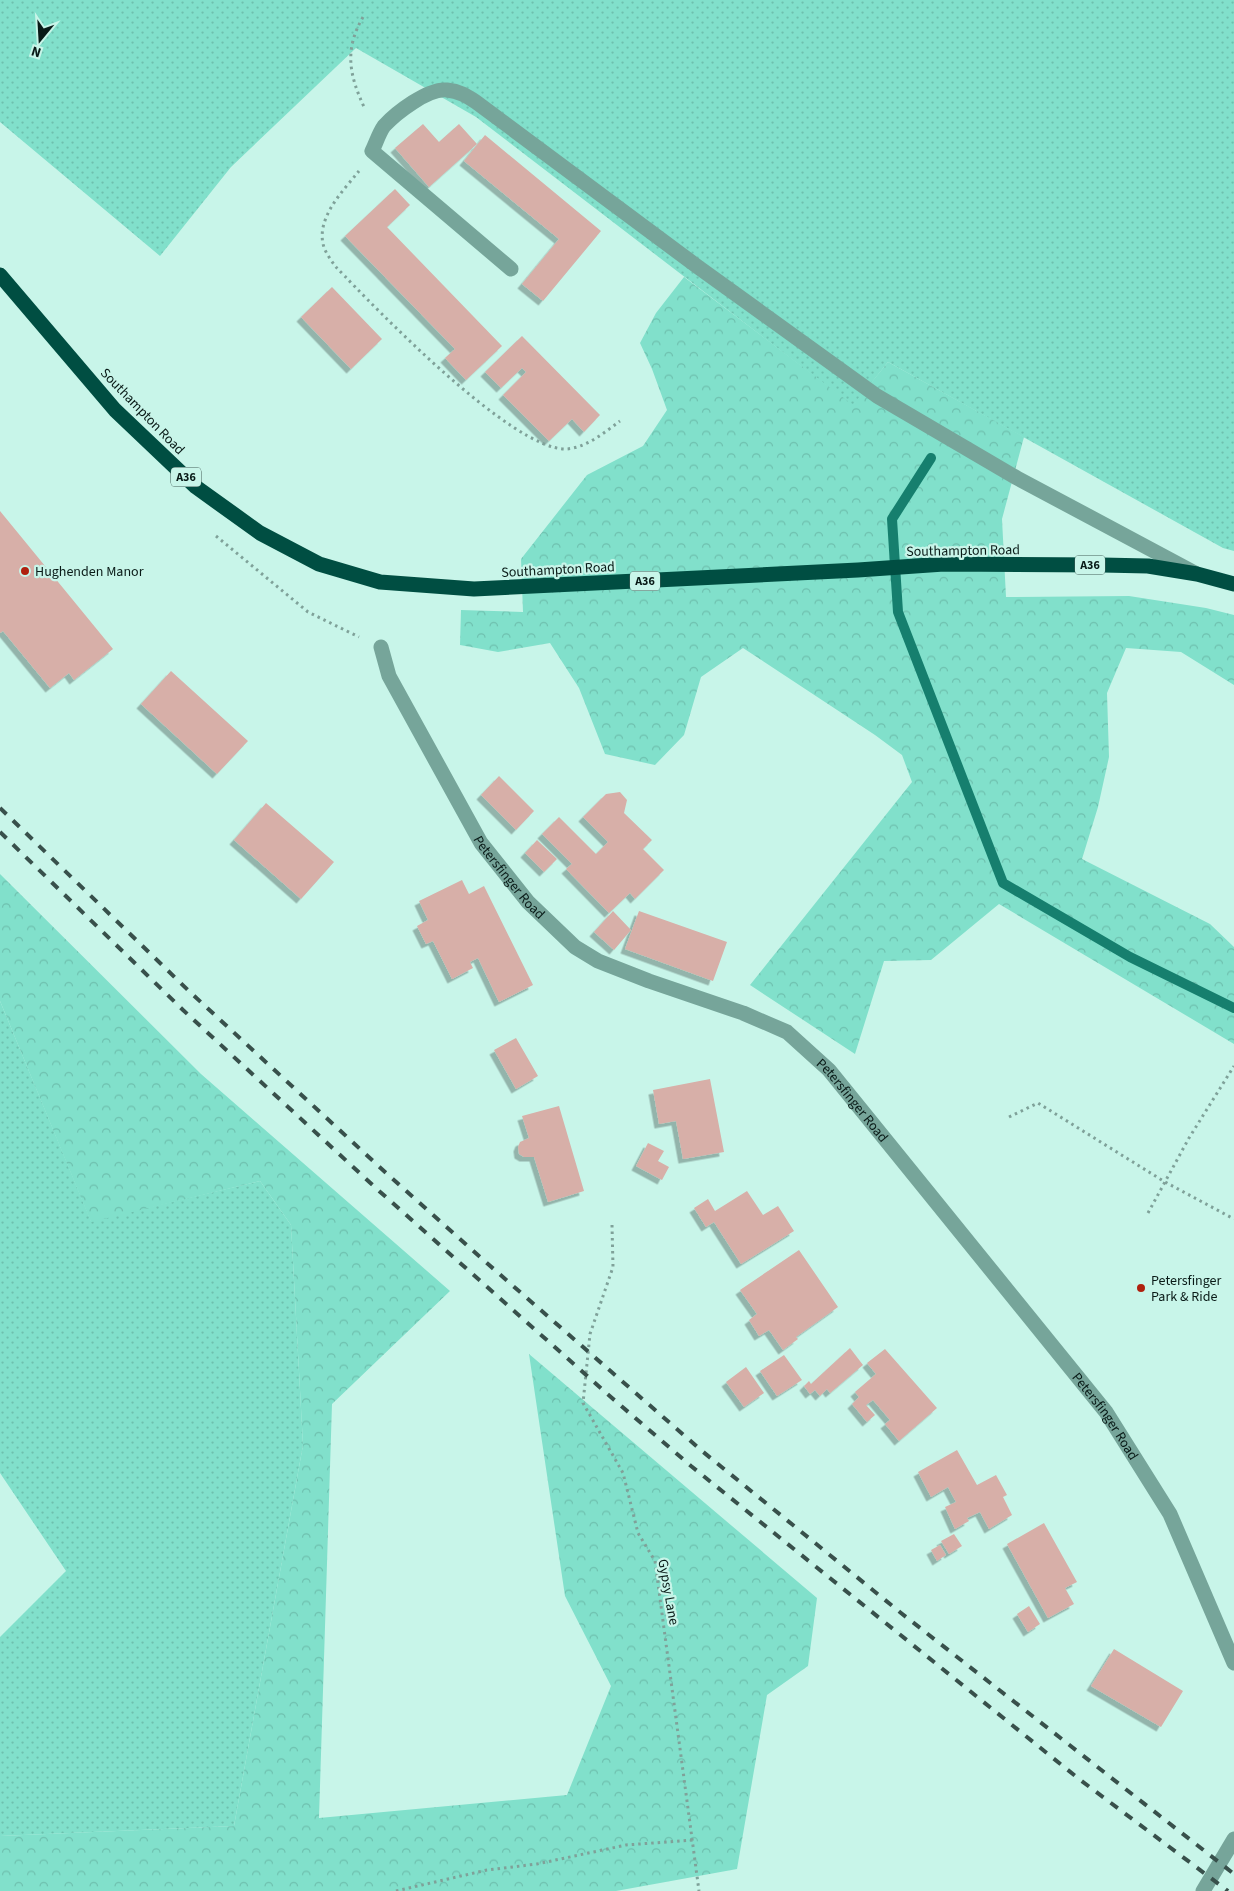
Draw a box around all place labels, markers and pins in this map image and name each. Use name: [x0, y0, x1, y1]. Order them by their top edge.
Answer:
place label: Hughenden Manor: [35, 562, 144, 582]
marker: Hughenden Manor: [19, 565, 31, 577]
place label: Petersfinger Park & Ride: [1151, 1271, 1222, 1307]
marker: Petersfinger Park & Ride: [1135, 1282, 1147, 1294]

